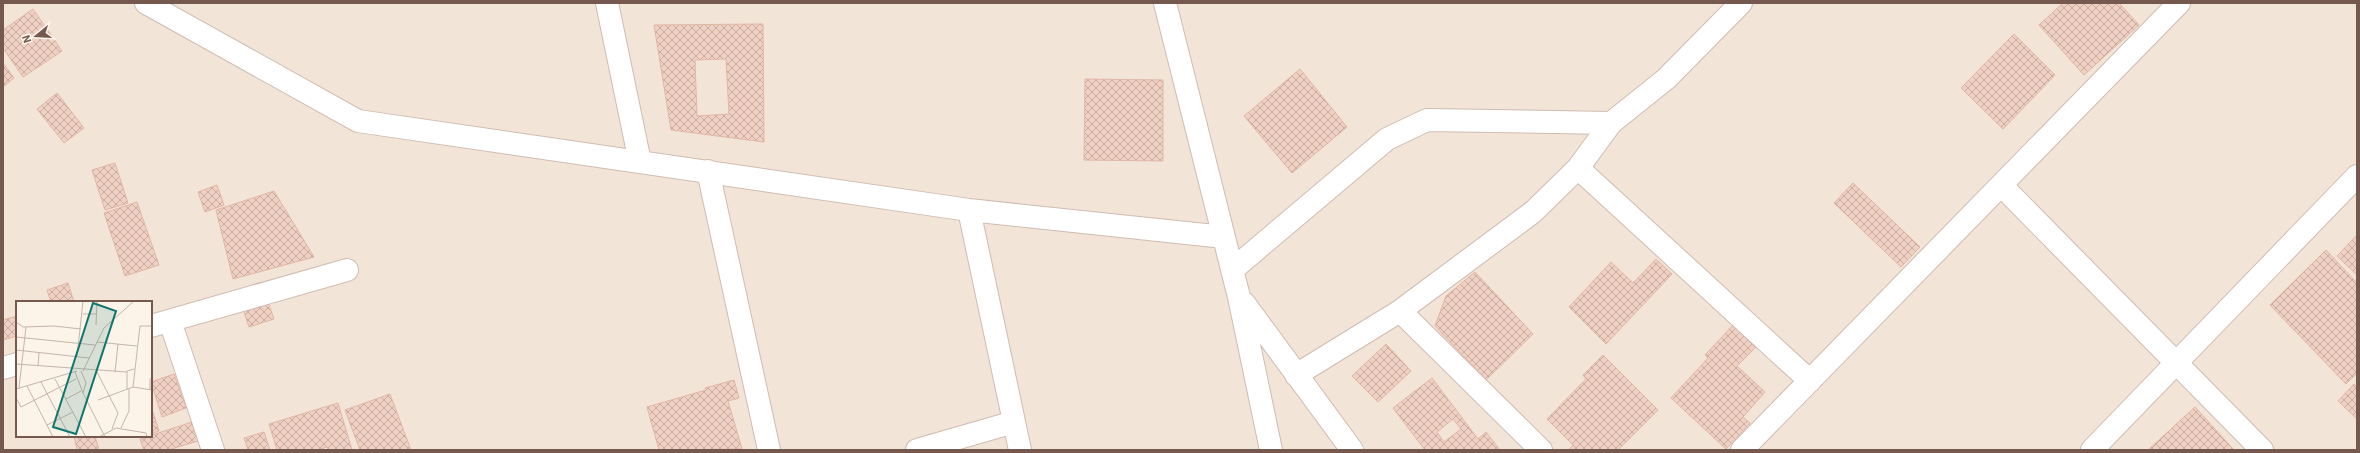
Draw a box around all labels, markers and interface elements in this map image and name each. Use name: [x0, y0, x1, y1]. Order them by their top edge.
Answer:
north arrow: [16, 16, 56, 56]
text: N: [19, 34, 33, 45]
inset map: [16, 301, 152, 437]

